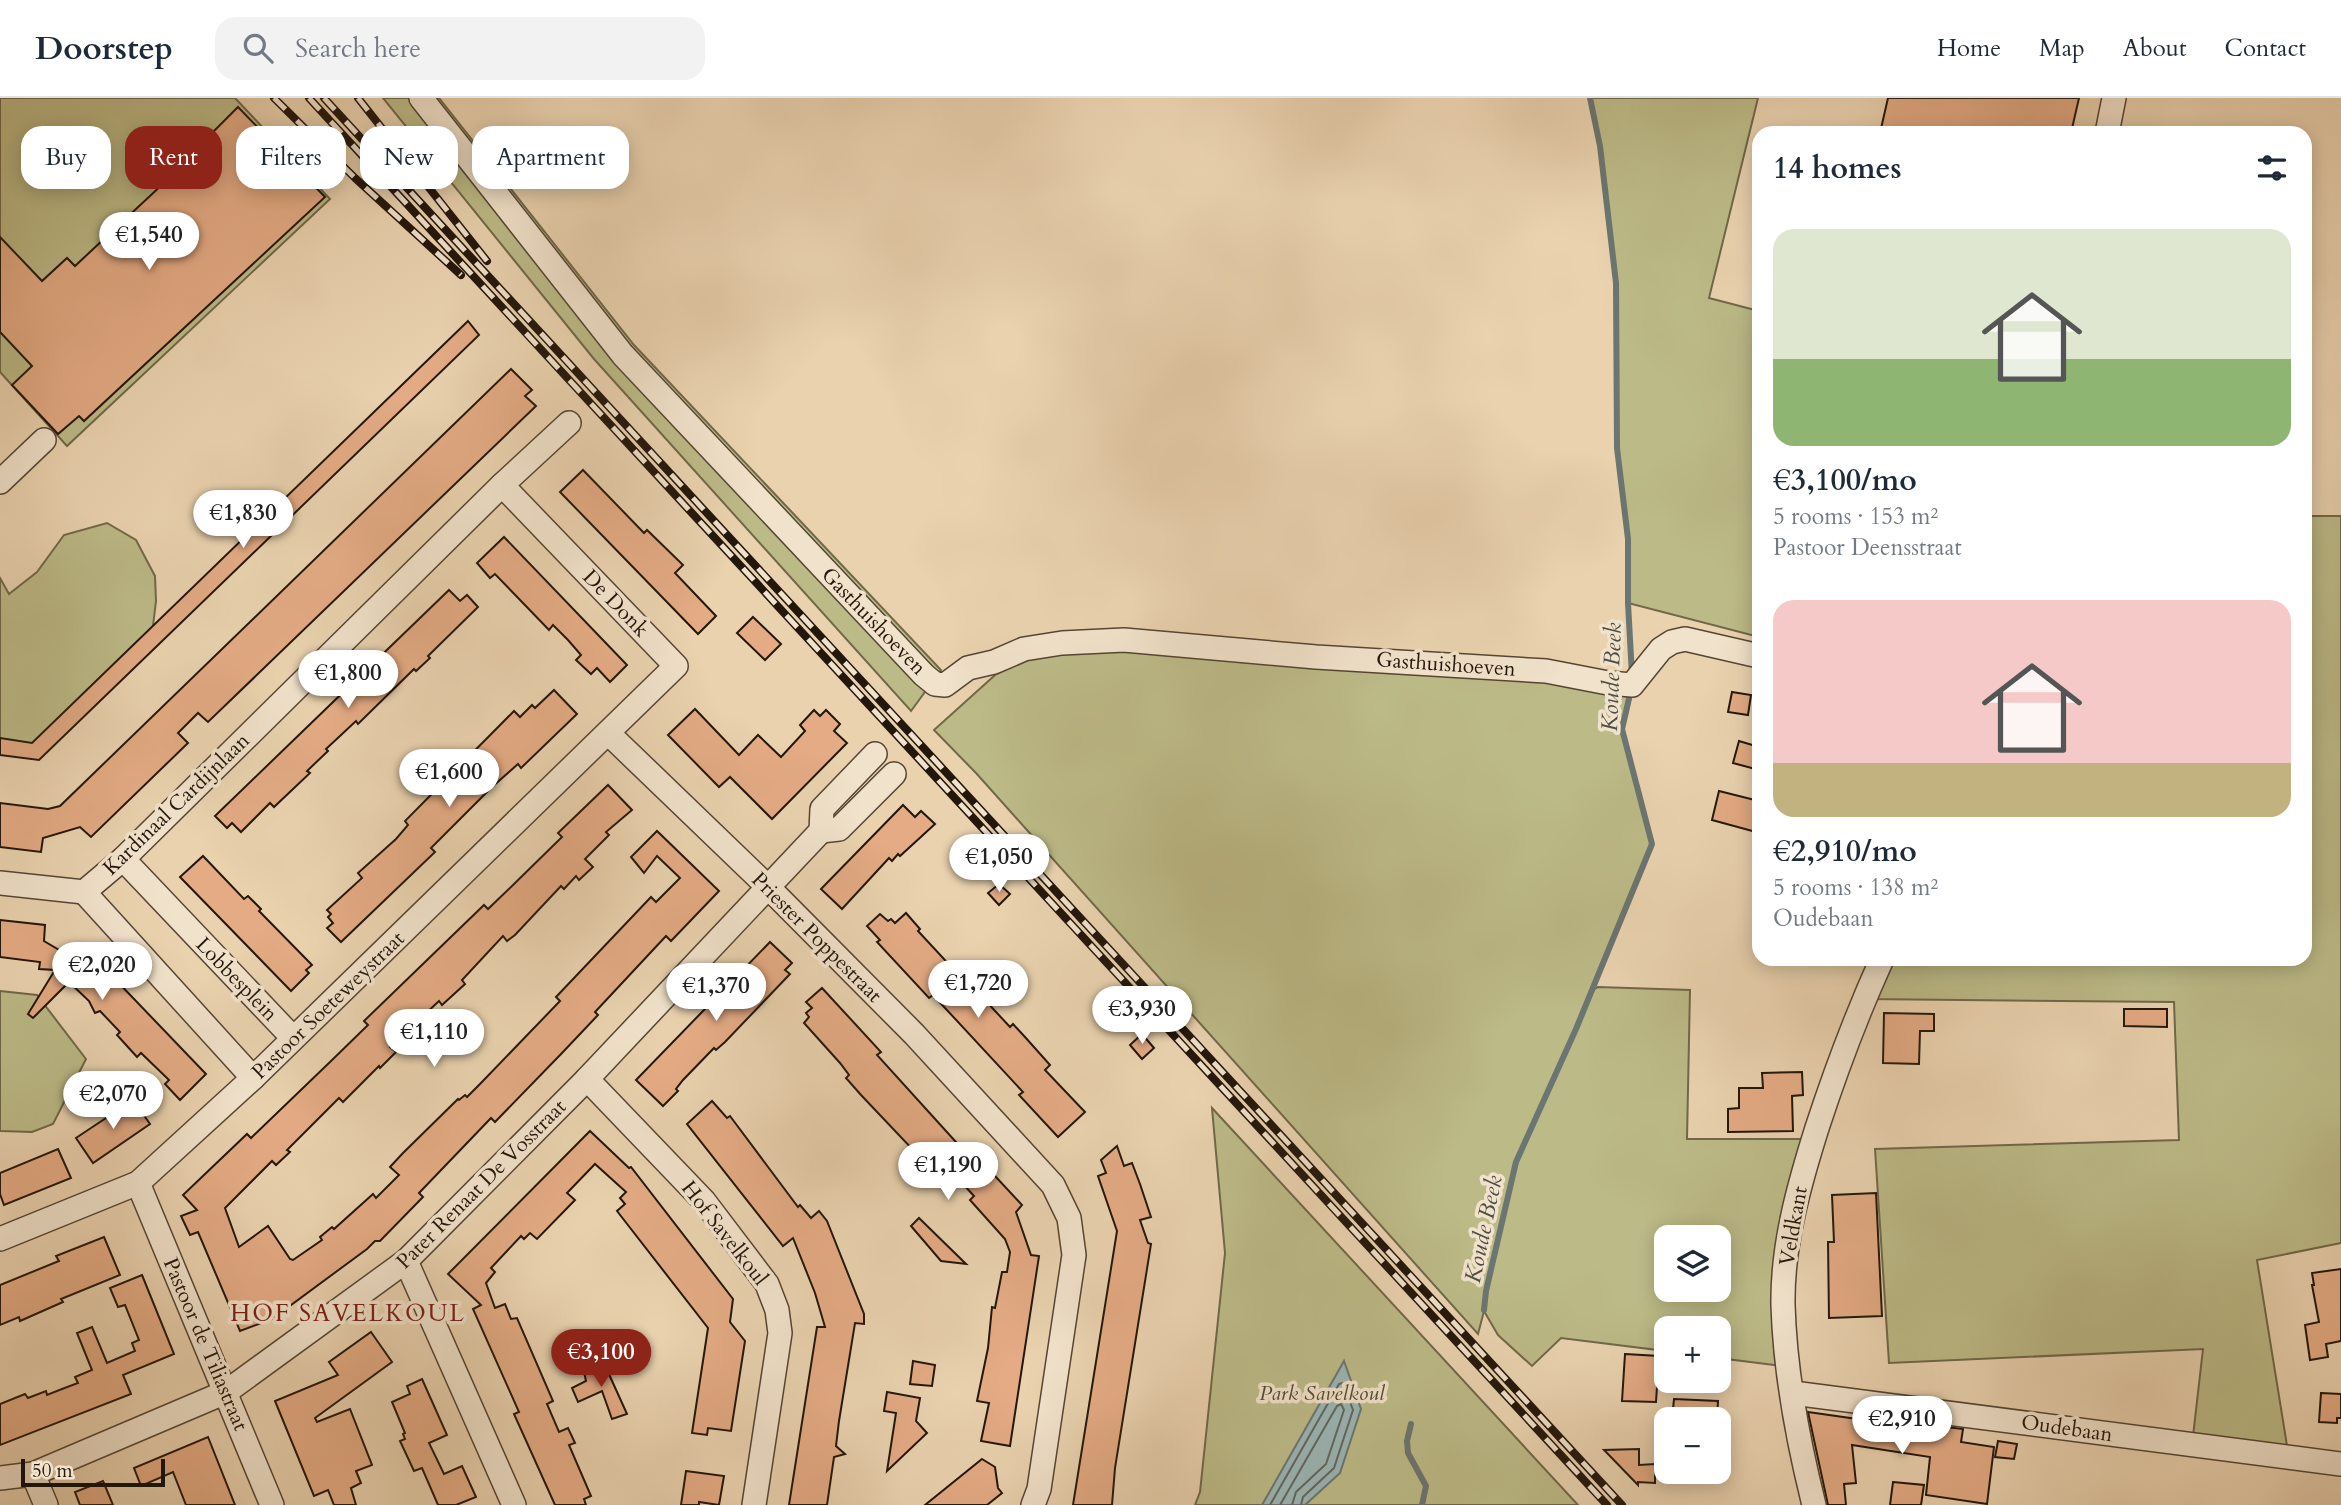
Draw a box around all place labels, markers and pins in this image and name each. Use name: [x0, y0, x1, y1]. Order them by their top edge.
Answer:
pin: €1,540: [92, 212, 206, 272]
pin: €1,830: [186, 490, 300, 550]
pin: €1,800: [291, 650, 405, 710]
pin: €1,600: [392, 750, 506, 809]
pin: €1,050: [942, 834, 1056, 894]
pin: €2,020: [45, 942, 159, 1002]
pin: €1,720: [921, 960, 1035, 1020]
pin: €1,370: [659, 964, 773, 1023]
pin: €3,930: [1085, 986, 1199, 1046]
pin: €1,110: [377, 1010, 491, 1069]
pin: €2,070: [56, 1072, 170, 1131]
pin: €1,190: [891, 1142, 1005, 1202]
pin: €3,100: [544, 1330, 658, 1389]
pin: €2,910: [1845, 1396, 1959, 1456]

